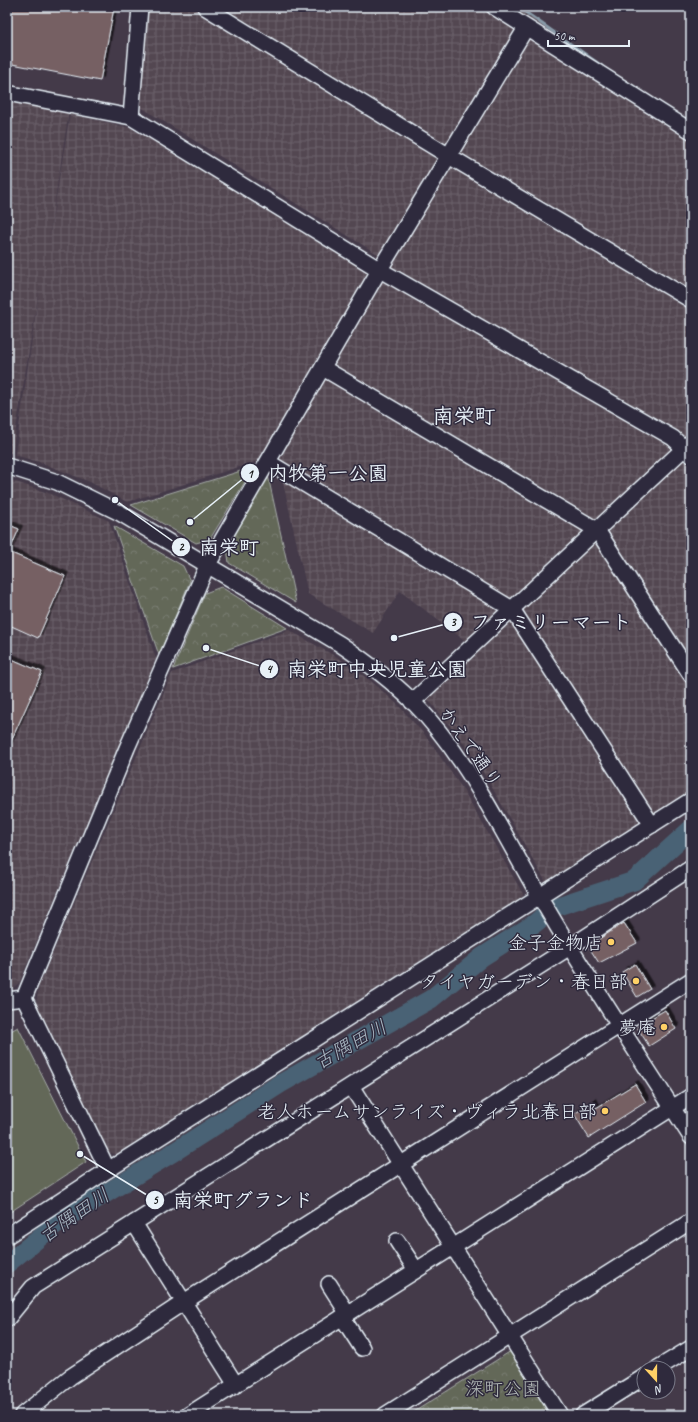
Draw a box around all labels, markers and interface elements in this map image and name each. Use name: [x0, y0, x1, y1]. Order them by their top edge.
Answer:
scale bar: [548, 22, 629, 48]
text: 50 m: [554, 28, 576, 44]
district label: 南栄町: [433, 403, 496, 429]
callout: 内牧第一公園: [240, 457, 396, 489]
text: 内牧第一公園: [268, 461, 388, 486]
text: 1: [247, 466, 254, 482]
callout: 南栄町: [171, 531, 267, 563]
text: 南栄町: [199, 535, 259, 560]
text: 2: [178, 539, 185, 555]
callout: ファミリーマート: [443, 606, 639, 638]
text: ファミリーマート: [471, 610, 631, 635]
text: 3: [450, 614, 457, 630]
callout: 南栄町中央児童公園: [259, 653, 475, 685]
text: 南栄町中央児童公園: [287, 657, 467, 682]
text: 4: [266, 661, 273, 677]
street label: かえで通り: [434, 702, 507, 793]
place label: 金子金物店: [508, 931, 603, 955]
marker: 金子金物店: [606, 937, 616, 947]
place label: タイヤガーデン・春日部: [420, 970, 628, 994]
marker: タイヤガーデン・春日部: [631, 976, 641, 986]
water label: 古隅田川: [309, 1014, 391, 1075]
place label: 夢庵: [618, 1016, 656, 1040]
marker: 夢庵: [659, 1022, 669, 1032]
place label: 老人ホームサンライズ・ヴィラ北春日部: [257, 1100, 597, 1124]
marker: 老人ホームサンライズ・ヴィラ北春日部: [600, 1106, 610, 1116]
water label: 古隅田川: [34, 1183, 114, 1248]
callout: 南栄町グランド: [145, 1184, 321, 1216]
text: 南栄町グランド: [173, 1188, 313, 1213]
text: 5: [152, 1192, 159, 1208]
north arrow: [636, 1360, 676, 1400]
park label: 深町公園: [465, 1377, 541, 1401]
text: N: [652, 1382, 665, 1398]

